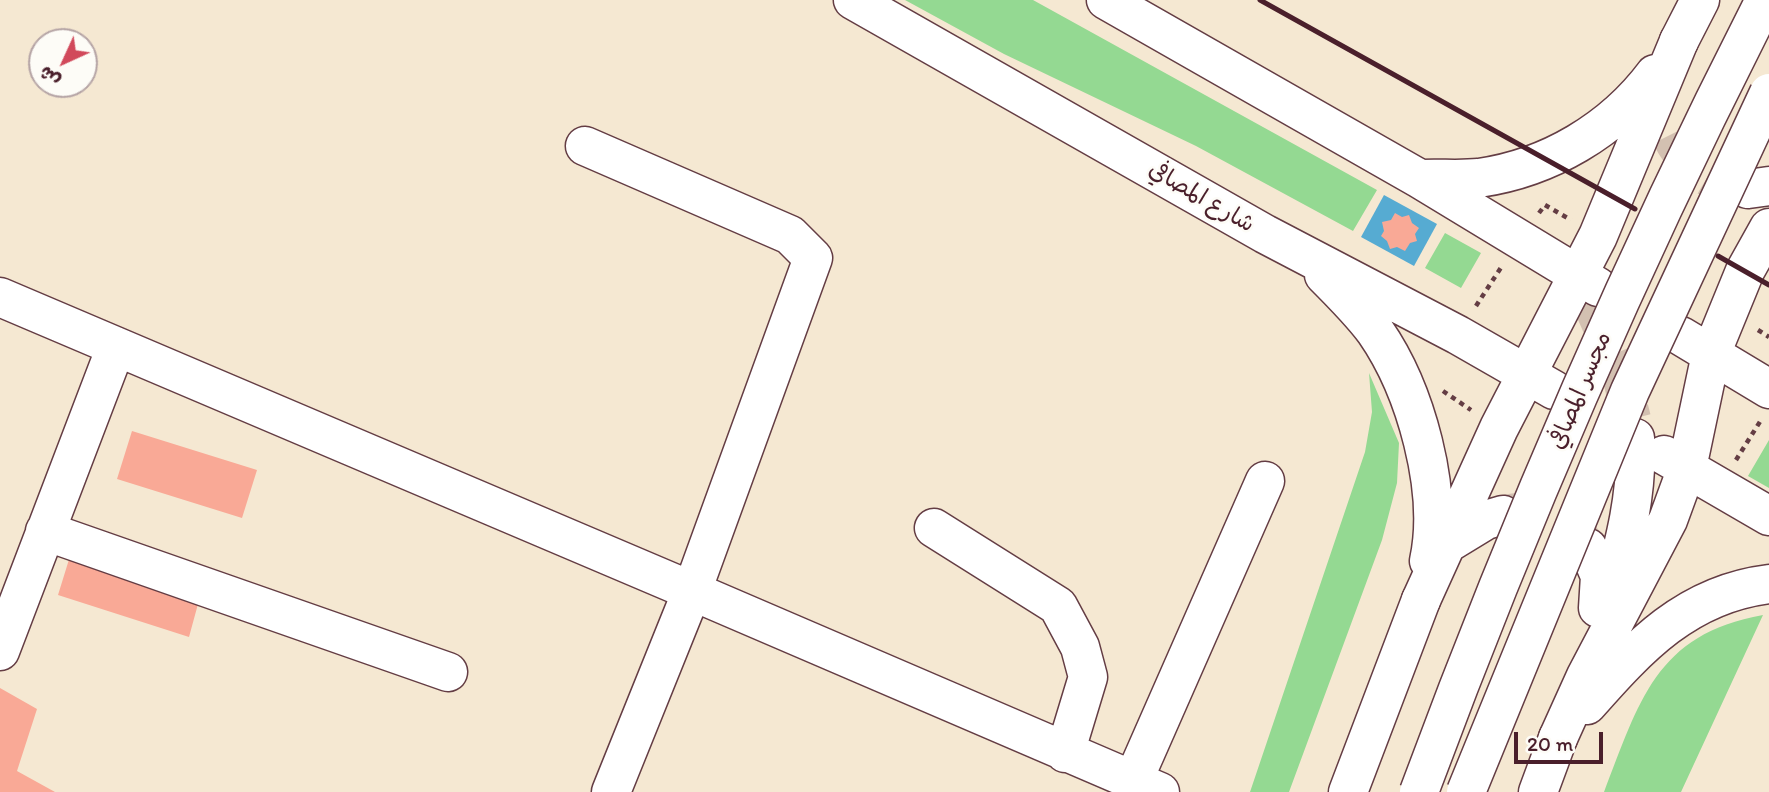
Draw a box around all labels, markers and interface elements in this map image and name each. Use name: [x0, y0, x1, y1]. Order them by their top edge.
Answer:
north arrow: [28, 28, 98, 98]
text: ش: [34, 61, 65, 92]
street label: شارع المصافي: [1143, 157, 1259, 239]
street label: مجسر المصافي: [1544, 328, 1618, 454]
scale bar: [1517, 718, 1606, 762]
text: 20 m: [1527, 731, 1573, 756]

